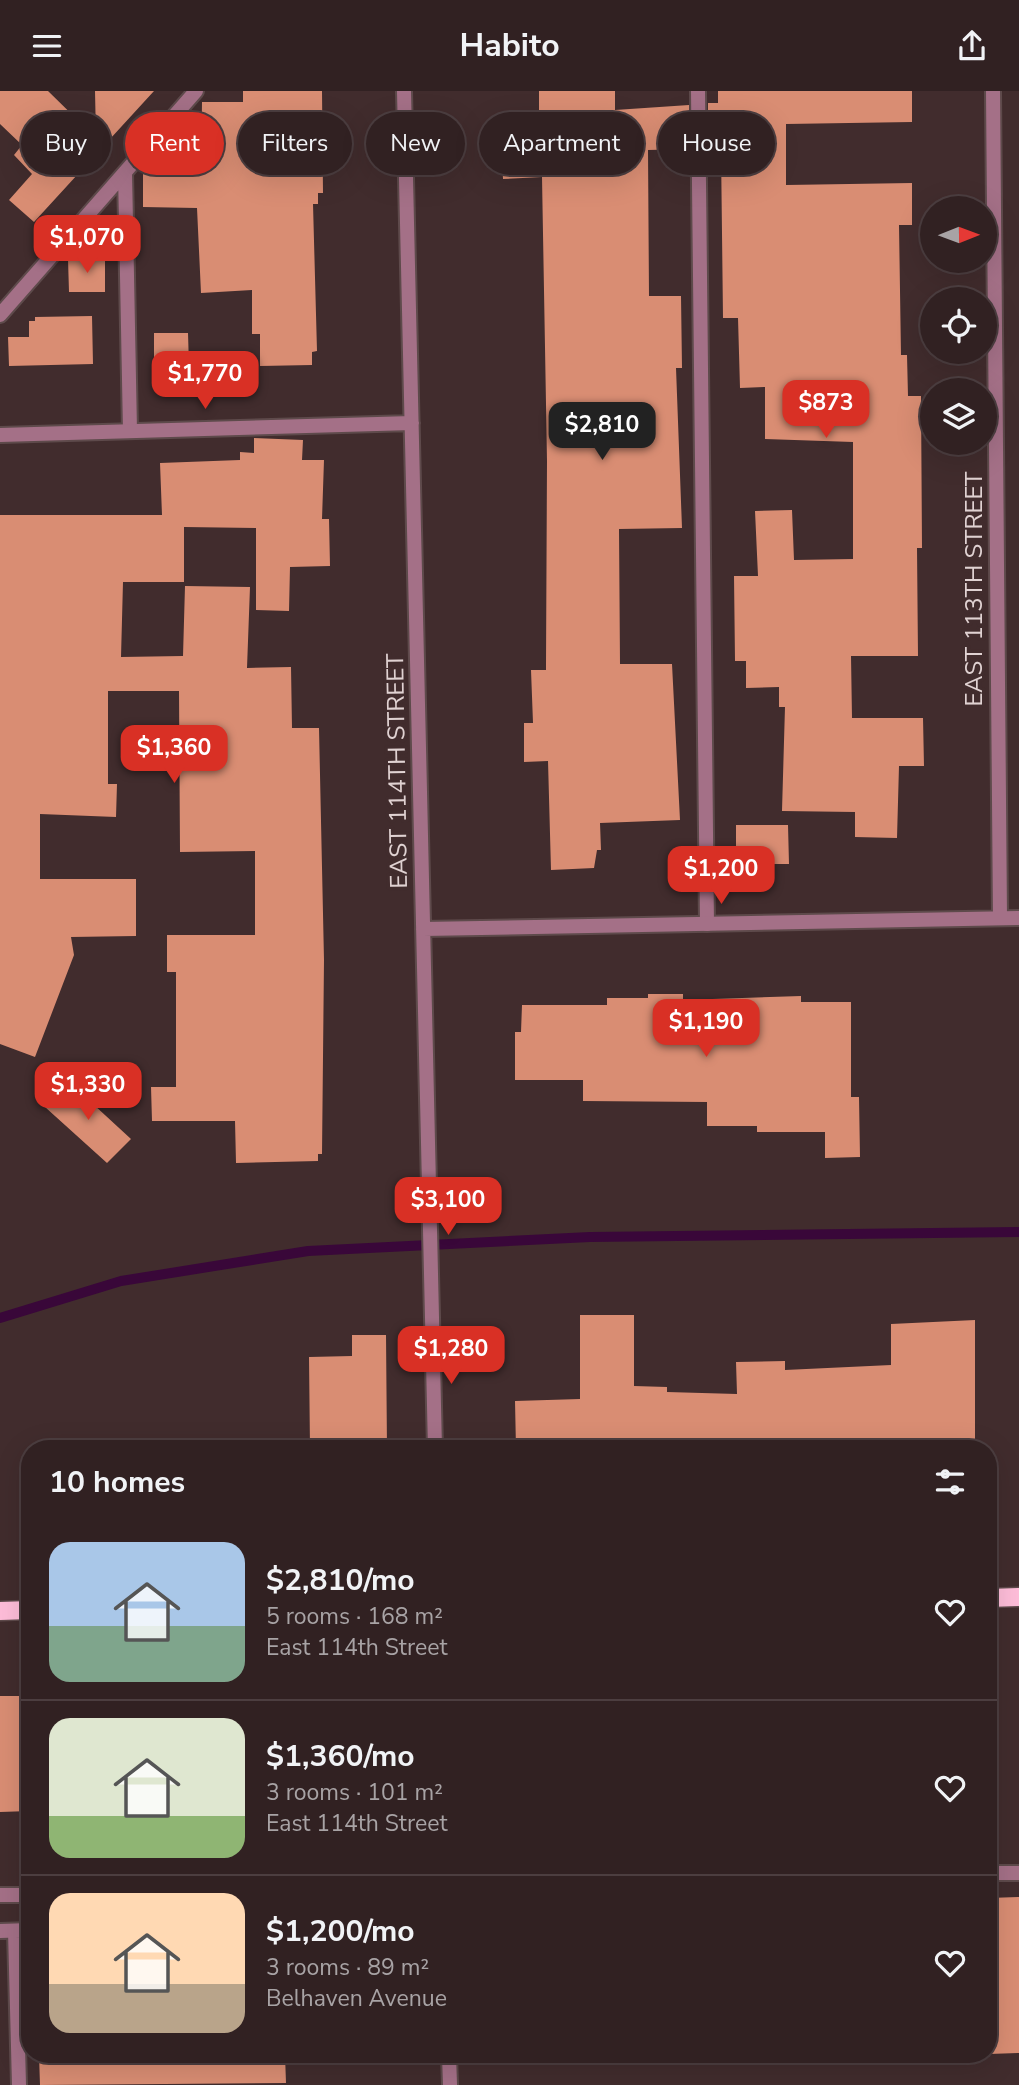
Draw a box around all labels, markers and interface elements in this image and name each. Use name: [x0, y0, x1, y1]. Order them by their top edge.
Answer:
text: Habito: [459, 24, 560, 67]
icon: menu: [28, 27, 66, 65]
icon: share: [953, 27, 991, 65]
chip: Buy: [21, 112, 111, 175]
chip: Rent: [125, 112, 224, 175]
chip: Filters: [238, 112, 352, 175]
chip: New: [366, 112, 465, 175]
chip: Apartment: [479, 112, 644, 175]
chip: House: [658, 112, 775, 175]
north arrow: [920, 196, 998, 273]
map controls: [920, 196, 997, 455]
pin: $1,070: [30, 215, 144, 275]
text: $1,070: [50, 222, 124, 253]
button: locate: [920, 287, 997, 364]
pin: $1,770: [148, 351, 262, 411]
text: $1,770: [168, 358, 242, 389]
button: layers: [920, 378, 997, 455]
pin: $873: [785, 381, 867, 440]
text: $873: [798, 387, 854, 418]
pin: $2,810: [545, 403, 659, 462]
text: $2,810: [565, 409, 639, 440]
street label: EAST 113TH STREET: [958, 471, 990, 707]
street label: EAST 114TH STREET: [379, 653, 415, 889]
pin: $1,360: [117, 725, 231, 785]
text: $1,360: [137, 732, 211, 763]
pin: $1,200: [664, 847, 778, 906]
text: $1,200: [684, 853, 758, 884]
pin: $1,190: [649, 999, 763, 1059]
text: $1,190: [669, 1006, 743, 1037]
pin: $1,330: [31, 1063, 145, 1122]
text: $1,330: [51, 1069, 125, 1100]
pin: $3,100: [391, 1177, 505, 1237]
text: $3,100: [411, 1184, 485, 1215]
pin: $1,280: [394, 1327, 508, 1386]
text: $1,280: [414, 1333, 488, 1364]
text: 10 homes: [49, 1462, 185, 1503]
icon: filters: [931, 1463, 969, 1501]
text: $2,810/mo: [266, 1560, 415, 1601]
icon: home: [105, 1570, 189, 1654]
icon: heart: [931, 1593, 969, 1631]
text: 5 rooms · 168 m²: [266, 1601, 443, 1632]
text: East 114th Street: [266, 1632, 448, 1663]
text: $1,360/mo: [266, 1736, 415, 1777]
icon: home: [105, 1746, 189, 1830]
icon: heart: [931, 1769, 969, 1807]
text: 3 rooms · 101 m²: [266, 1777, 443, 1808]
text: East 114th Street: [266, 1808, 448, 1839]
text: $1,200/mo: [266, 1911, 415, 1952]
icon: home: [105, 1921, 189, 2005]
icon: heart: [931, 1944, 969, 1982]
text: 3 rooms · 89 m²: [266, 1952, 429, 1983]
text: Belhaven Avenue: [266, 1983, 447, 2014]

